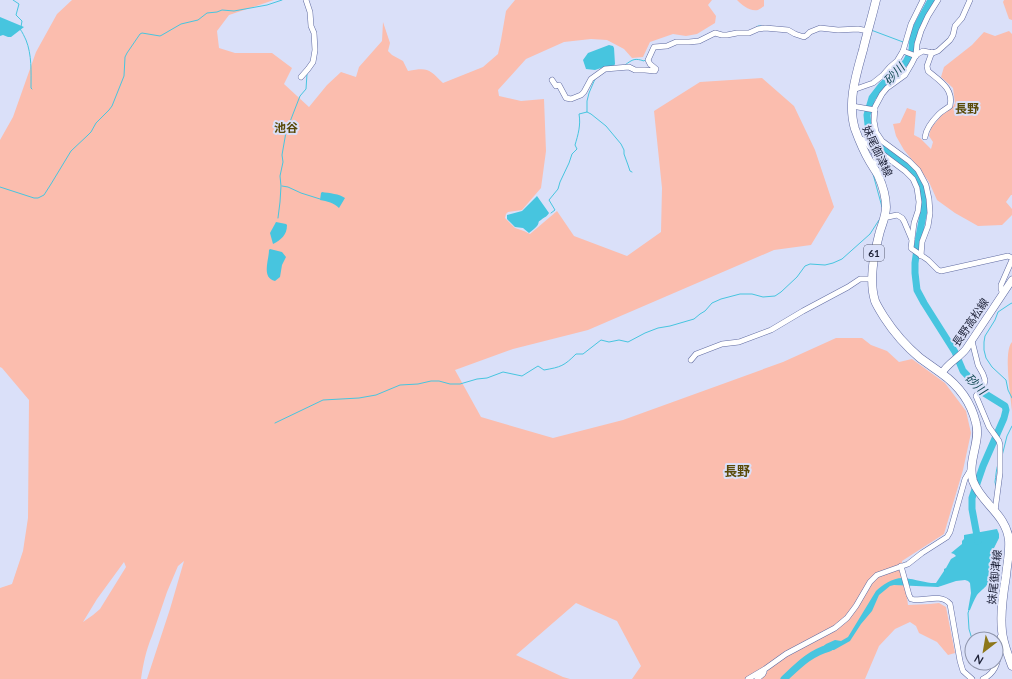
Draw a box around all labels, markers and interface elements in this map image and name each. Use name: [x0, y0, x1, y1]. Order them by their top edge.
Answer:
water label: 砂川: [880, 59, 909, 88]
district label: 長野: [955, 101, 979, 116]
district label: 池谷: [274, 120, 298, 135]
street label: 妹尾御津線: [860, 123, 896, 179]
road number: 61: [864, 245, 884, 261]
street label: 長野高松線: [949, 296, 991, 348]
water label: 砂川: [962, 370, 991, 399]
district label: 長野: [724, 463, 750, 479]
street label: 妹尾御津線: [985, 549, 1003, 605]
north arrow: [964, 631, 1004, 671]
text: N: [972, 652, 986, 668]

